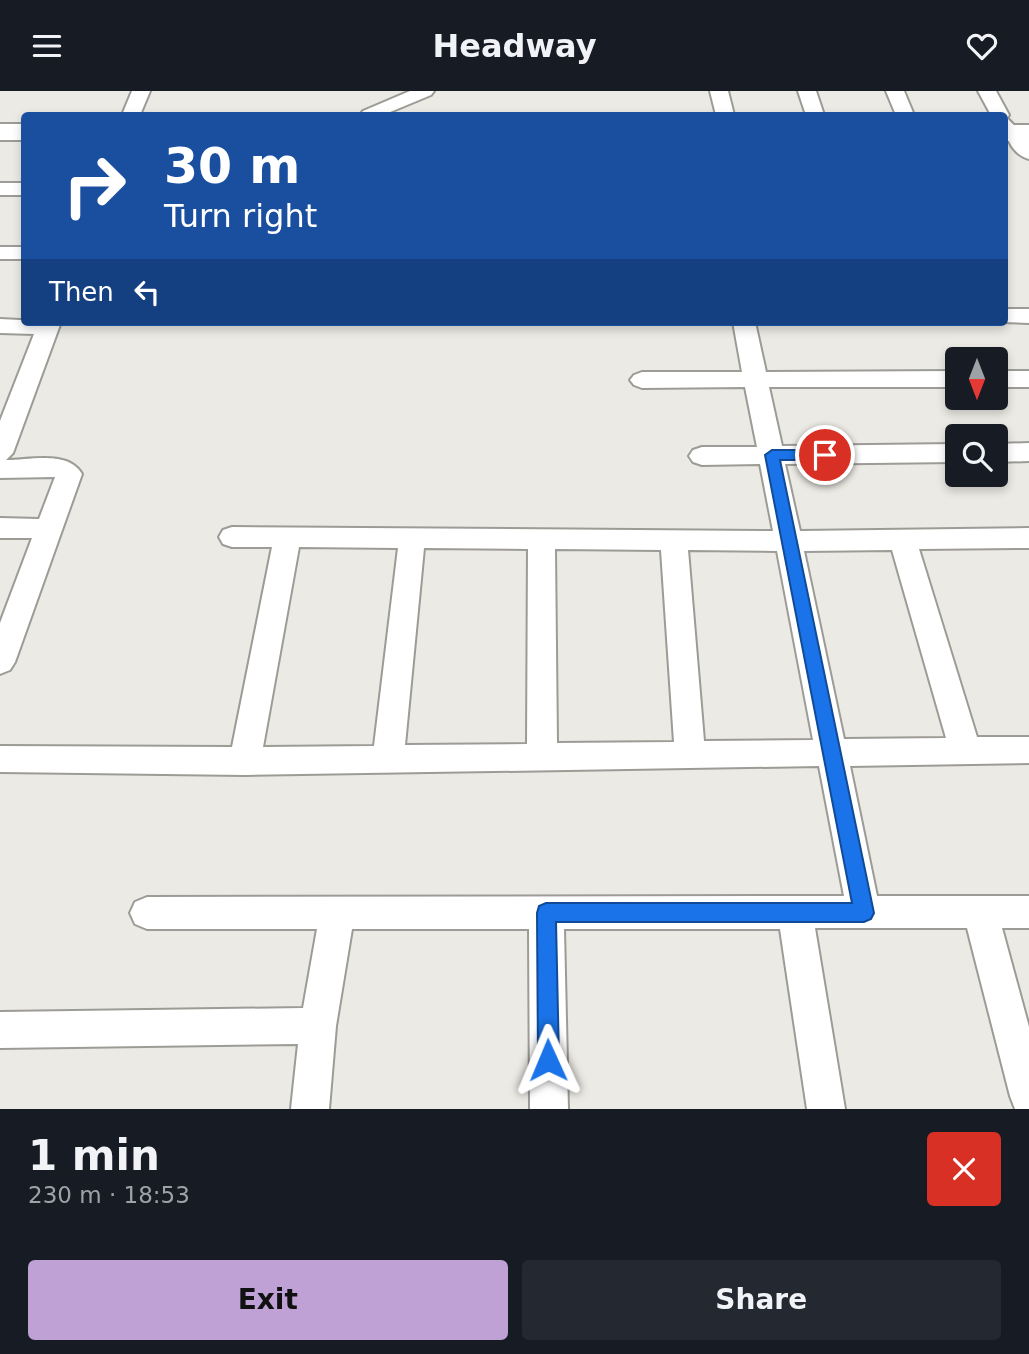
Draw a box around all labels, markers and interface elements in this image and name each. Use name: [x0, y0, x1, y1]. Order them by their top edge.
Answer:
icon: menu: [28, 27, 66, 65]
text: Headway: [432, 27, 597, 65]
icon: heart: [963, 27, 1001, 65]
text: 30 m: [164, 138, 300, 195]
icon: right: [49, 140, 140, 231]
text: Turn right: [164, 197, 317, 235]
icon: left: [128, 273, 166, 311]
text: Then: [49, 277, 114, 307]
north arrow: [945, 347, 1008, 409]
map controls: [945, 347, 1008, 487]
button: search: [945, 424, 1008, 487]
pin: [795, 425, 855, 485]
icon: arrive: [806, 436, 844, 474]
position arrow: [511, 1023, 585, 1097]
text: 1 min: [28, 1131, 160, 1180]
button: close: [927, 1132, 1001, 1206]
text: 230 m · 18:53: [28, 1182, 190, 1208]
button: Exit: [28, 1260, 508, 1340]
button: Share: [522, 1260, 1001, 1340]

